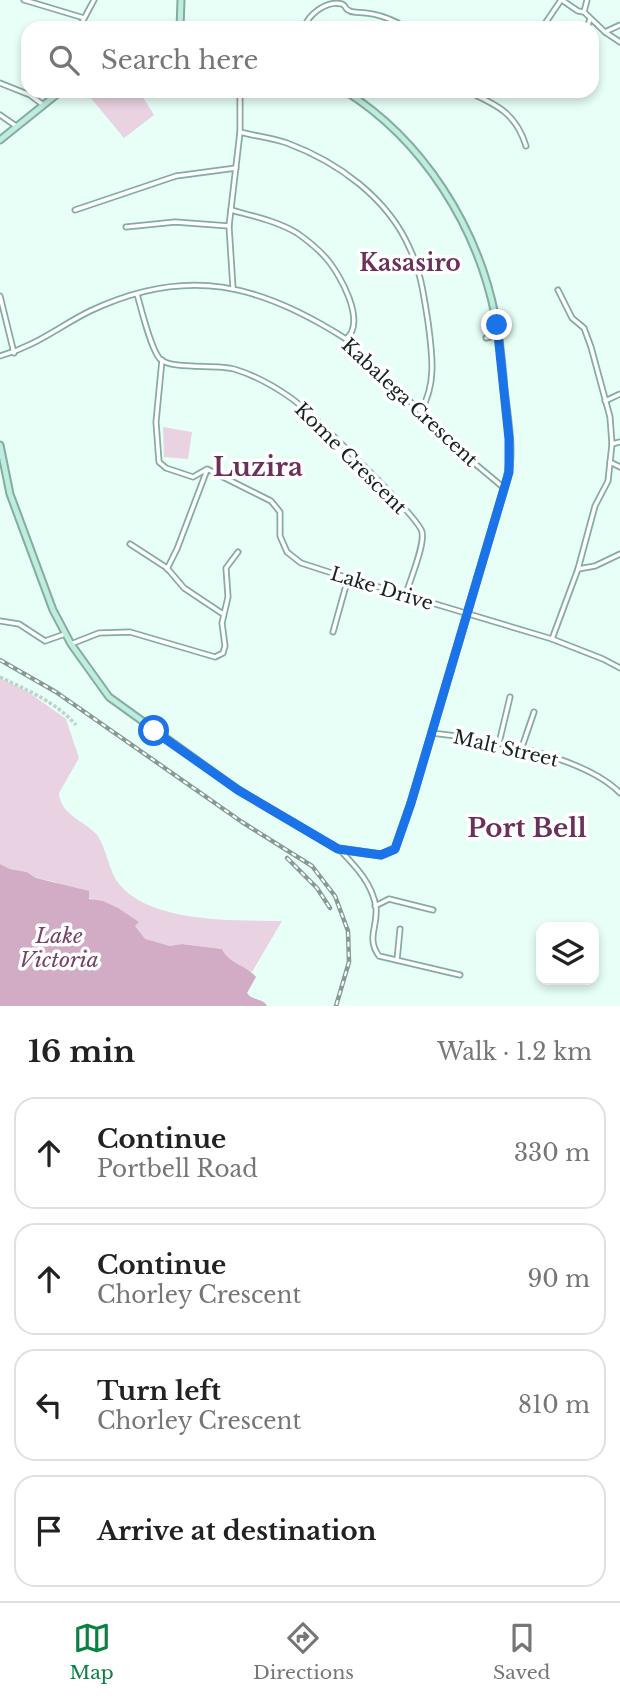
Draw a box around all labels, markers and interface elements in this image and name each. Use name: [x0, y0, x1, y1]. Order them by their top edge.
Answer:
search box: [21, 21, 599, 98]
icon: search: [45, 41, 83, 79]
text: Search here: [101, 44, 258, 76]
district label: Kasasiro: [359, 249, 461, 277]
route end: [481, 309, 512, 340]
street label: Kabalega Crescent: [337, 333, 483, 472]
street label: Kome Crescent: [290, 398, 412, 520]
district label: Luzira: [213, 451, 303, 483]
street label: Lake Drive: [328, 562, 436, 615]
route start: [138, 715, 169, 746]
street label: Malt Street: [451, 725, 561, 772]
district label: Port Bell: [467, 812, 587, 844]
map controls: [536, 922, 599, 985]
button: layers: [536, 922, 599, 985]
water label: Lake Victoria: [19, 923, 99, 973]
text: 16 min: [28, 1033, 135, 1070]
text: Walk · 1.2 km: [437, 1038, 592, 1066]
text: Continue: [97, 1123, 226, 1155]
icon: ahead: [30, 1134, 68, 1172]
text: 330 m: [514, 1139, 590, 1167]
text: Portbell Road: [97, 1155, 258, 1183]
text: Continue: [97, 1249, 226, 1281]
icon: ahead: [30, 1260, 68, 1298]
text: 90 m: [528, 1265, 590, 1293]
text: Chorley Crescent: [97, 1281, 301, 1309]
text: Turn left: [97, 1375, 221, 1407]
icon: left: [30, 1386, 68, 1424]
text: 810 m: [518, 1391, 590, 1419]
text: Chorley Crescent: [97, 1407, 301, 1435]
icon: arrive: [30, 1512, 68, 1550]
text: Arrive at destination: [97, 1515, 377, 1547]
tab: Map: [70, 1619, 114, 1684]
tab: Directions: [253, 1619, 354, 1684]
tab: Saved: [493, 1619, 550, 1684]

